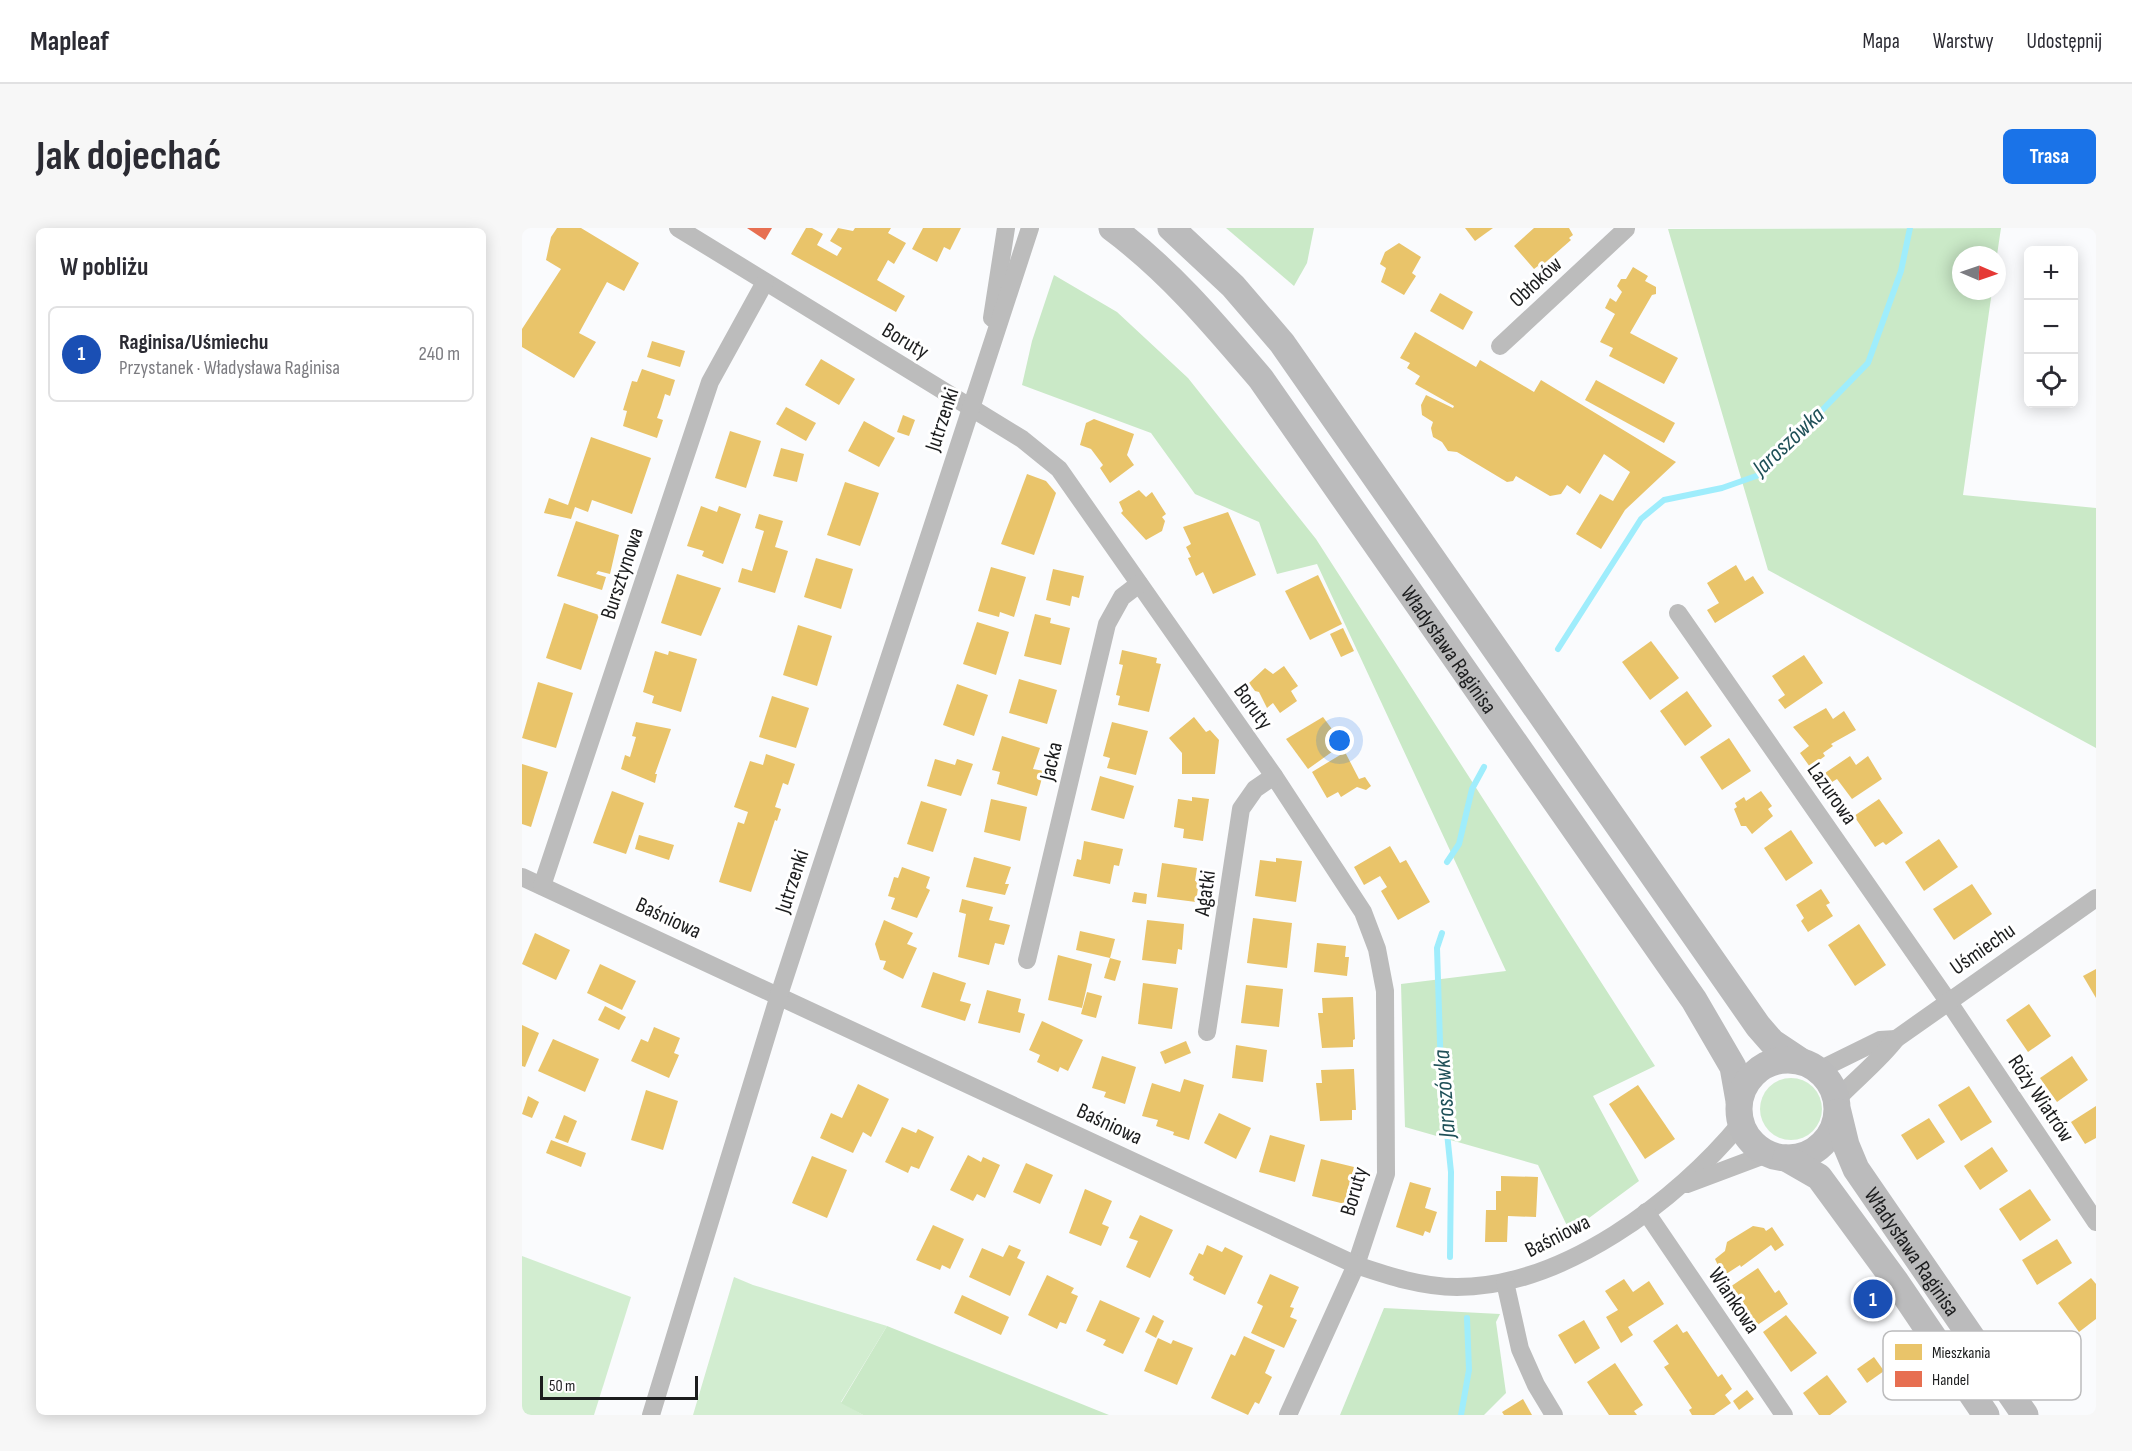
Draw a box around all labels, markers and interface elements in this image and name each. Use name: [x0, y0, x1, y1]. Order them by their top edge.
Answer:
text: Mapleaf: [30, 25, 109, 58]
text: Mapa: [1862, 29, 1900, 54]
text: Warstwy: [1933, 29, 1994, 54]
text: Udostępnij: [2027, 29, 2102, 54]
button: Trasa: [2003, 129, 2096, 184]
text: Jak dojechać: [36, 131, 221, 182]
north arrow: [1952, 246, 2006, 300]
map controls: [2024, 246, 2078, 408]
button: +: [2024, 246, 2078, 300]
street label: Obłoków: [1504, 251, 1568, 313]
text: W pobliżu: [60, 252, 148, 283]
button: −: [2024, 300, 2078, 354]
street label: Boruty: [877, 317, 934, 366]
text: Raginisa/Uśmiechu: [119, 329, 268, 356]
text: 1: [78, 342, 85, 366]
text: 240 m: [419, 342, 460, 366]
button: locate: [2024, 354, 2078, 408]
text: Przystanek · Władysława Raginisa: [119, 356, 340, 380]
street label: Jutrzenki: [919, 384, 965, 456]
water label: Jaroszówka: [1745, 400, 1831, 483]
street label: Bursztynowa: [595, 524, 650, 623]
street label: Władysława Raginisa: [1394, 581, 1502, 719]
street label: Boruty: [1227, 679, 1279, 735]
your location: [1325, 726, 1354, 755]
street label: Jacka: [1034, 739, 1069, 784]
street label: Lazurowa: [1801, 758, 1863, 830]
street label: Jutrzenki: [769, 846, 815, 918]
street label: Agatki: [1189, 869, 1222, 919]
street label: Baśniowa: [631, 891, 705, 945]
street label: Uśmiechu: [1945, 917, 2021, 981]
water label: Jaroszówka: [1427, 1049, 1462, 1141]
street label: Róży Wiatrów: [2002, 1050, 2080, 1148]
street label: Baśniowa: [1072, 1097, 1146, 1151]
street label: Boruty: [1335, 1163, 1374, 1219]
street label: Władysława Raginisa: [1858, 1183, 1965, 1322]
street label: Baśniowa: [1521, 1209, 1595, 1264]
street label: Wiankowa: [1702, 1263, 1766, 1339]
pin: 1: [1854, 1276, 1892, 1322]
legend: [1883, 1331, 2081, 1400]
text: Mieszkania: [1932, 1344, 1990, 1363]
text: Handel: [1932, 1371, 1969, 1390]
scale bar: [540, 1373, 698, 1400]
text: 50 m: [549, 1377, 575, 1396]

